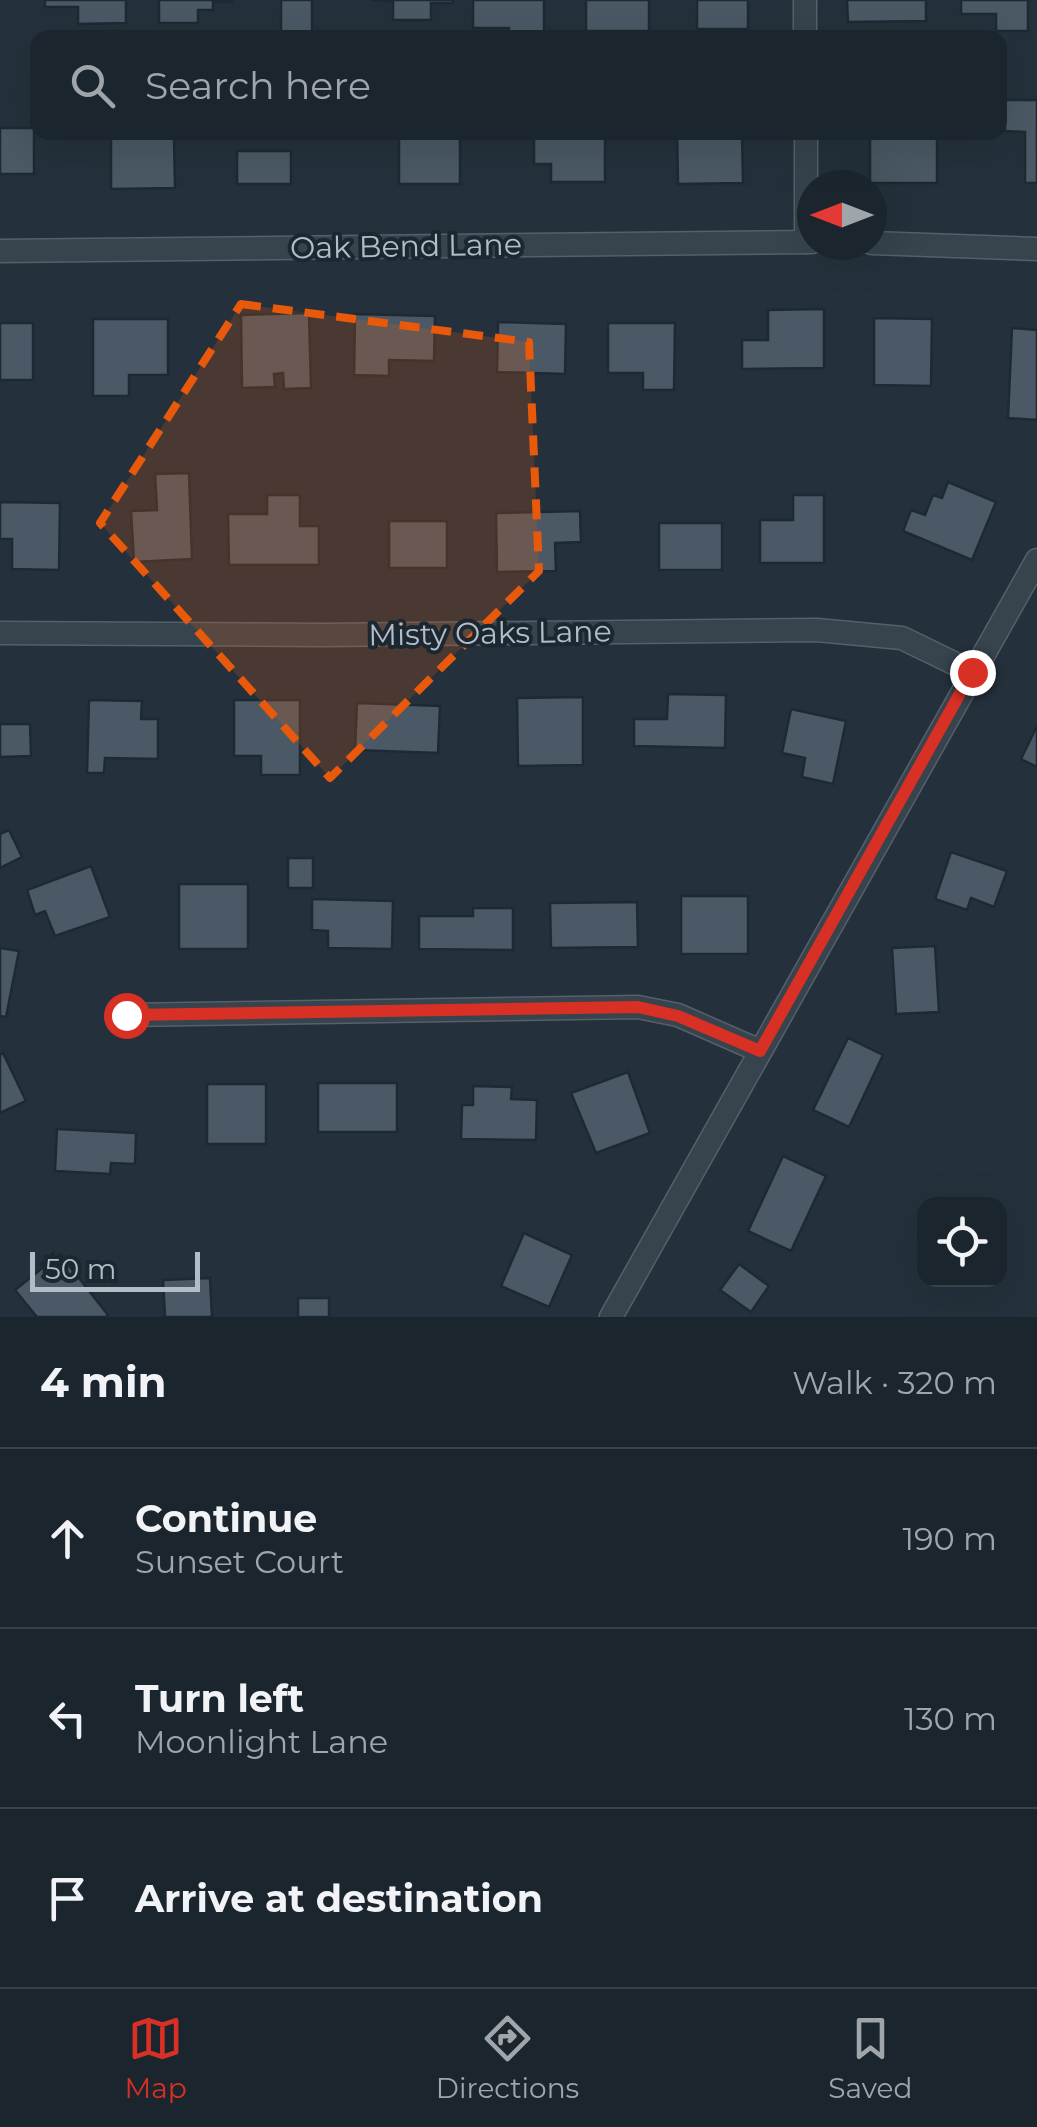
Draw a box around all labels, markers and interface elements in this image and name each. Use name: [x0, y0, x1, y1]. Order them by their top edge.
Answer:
search box: [30, 30, 1007, 140]
icon: search: [65, 58, 120, 113]
text: Search here: [145, 62, 371, 109]
north arrow: [797, 170, 887, 260]
street label: Oak Bend Lane: [290, 225, 522, 267]
street label: Misty Oaks Lane: [368, 612, 612, 654]
route end: [950, 650, 996, 696]
route start: [104, 993, 150, 1039]
map controls: [917, 1197, 1007, 1287]
button: locate: [917, 1197, 1007, 1287]
scale bar: [30, 1247, 200, 1292]
text: 50 m: [45, 1252, 116, 1286]
text: 4 min: [40, 1356, 167, 1408]
text: Walk · 320 m: [792, 1363, 997, 1402]
text: Continue: [135, 1495, 317, 1542]
icon: ahead: [40, 1511, 95, 1566]
text: 190 m: [902, 1519, 997, 1558]
text: Sunset Court: [135, 1542, 344, 1581]
text: Turn left: [135, 1675, 304, 1722]
icon: left: [40, 1691, 95, 1746]
text: 130 m: [904, 1699, 997, 1738]
text: Moonlight Lane: [135, 1722, 388, 1761]
icon: arrive: [40, 1871, 95, 1926]
text: Arrive at destination: [135, 1875, 543, 1922]
tab: Map: [125, 2011, 187, 2105]
tab: Directions: [436, 2011, 579, 2105]
tab: Saved: [828, 2011, 912, 2105]

